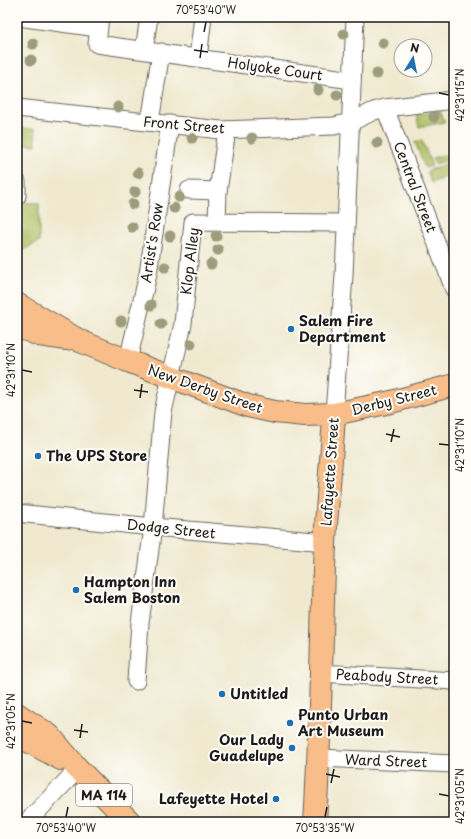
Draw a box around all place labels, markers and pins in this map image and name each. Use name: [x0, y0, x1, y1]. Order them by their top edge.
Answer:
place label: Salem Fire Department: [299, 310, 386, 347]
marker: Salem Fire Department: [286, 324, 296, 334]
place label: The UPS Store: [46, 445, 148, 466]
marker: The UPS Store: [33, 451, 43, 461]
place label: Hampton Inn Salem Boston: [84, 571, 180, 608]
marker: Hampton Inn Salem Boston: [71, 585, 81, 595]
place label: Untitled: [230, 683, 289, 704]
marker: Untitled: [217, 689, 227, 699]
place label: Punto Urban Art Museum: [297, 704, 388, 741]
marker: Punto Urban Art Museum: [285, 718, 295, 728]
place label: Our Lady Guadelupe: [209, 729, 284, 766]
marker: Our Lady Guadelupe: [287, 743, 297, 753]
place label: Lafeyette Hotel: [159, 788, 268, 809]
marker: Lafeyette Hotel: [271, 794, 281, 804]

